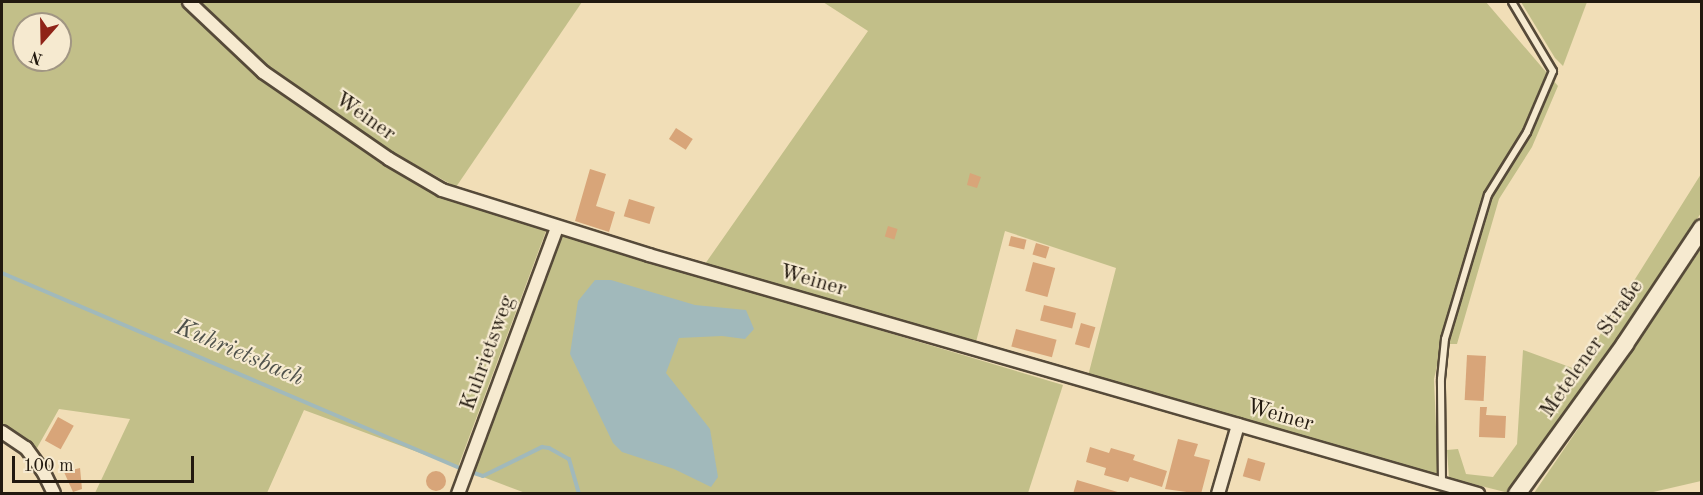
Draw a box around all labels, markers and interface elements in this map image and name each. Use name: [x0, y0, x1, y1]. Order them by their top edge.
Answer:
north arrow: [12, 12, 72, 72]
text: N: [28, 47, 45, 67]
street label: Weiner: [329, 87, 401, 147]
street label: Weiner: [776, 259, 850, 303]
street label: Metelener Straße: [1535, 275, 1649, 423]
street label: Kuhrietsweg: [455, 292, 521, 414]
water label: Kuhrietsbach: [170, 314, 308, 394]
street label: Weiner: [1243, 394, 1317, 438]
scale bar: [15, 444, 196, 482]
text: 100 m: [23, 457, 74, 475]

